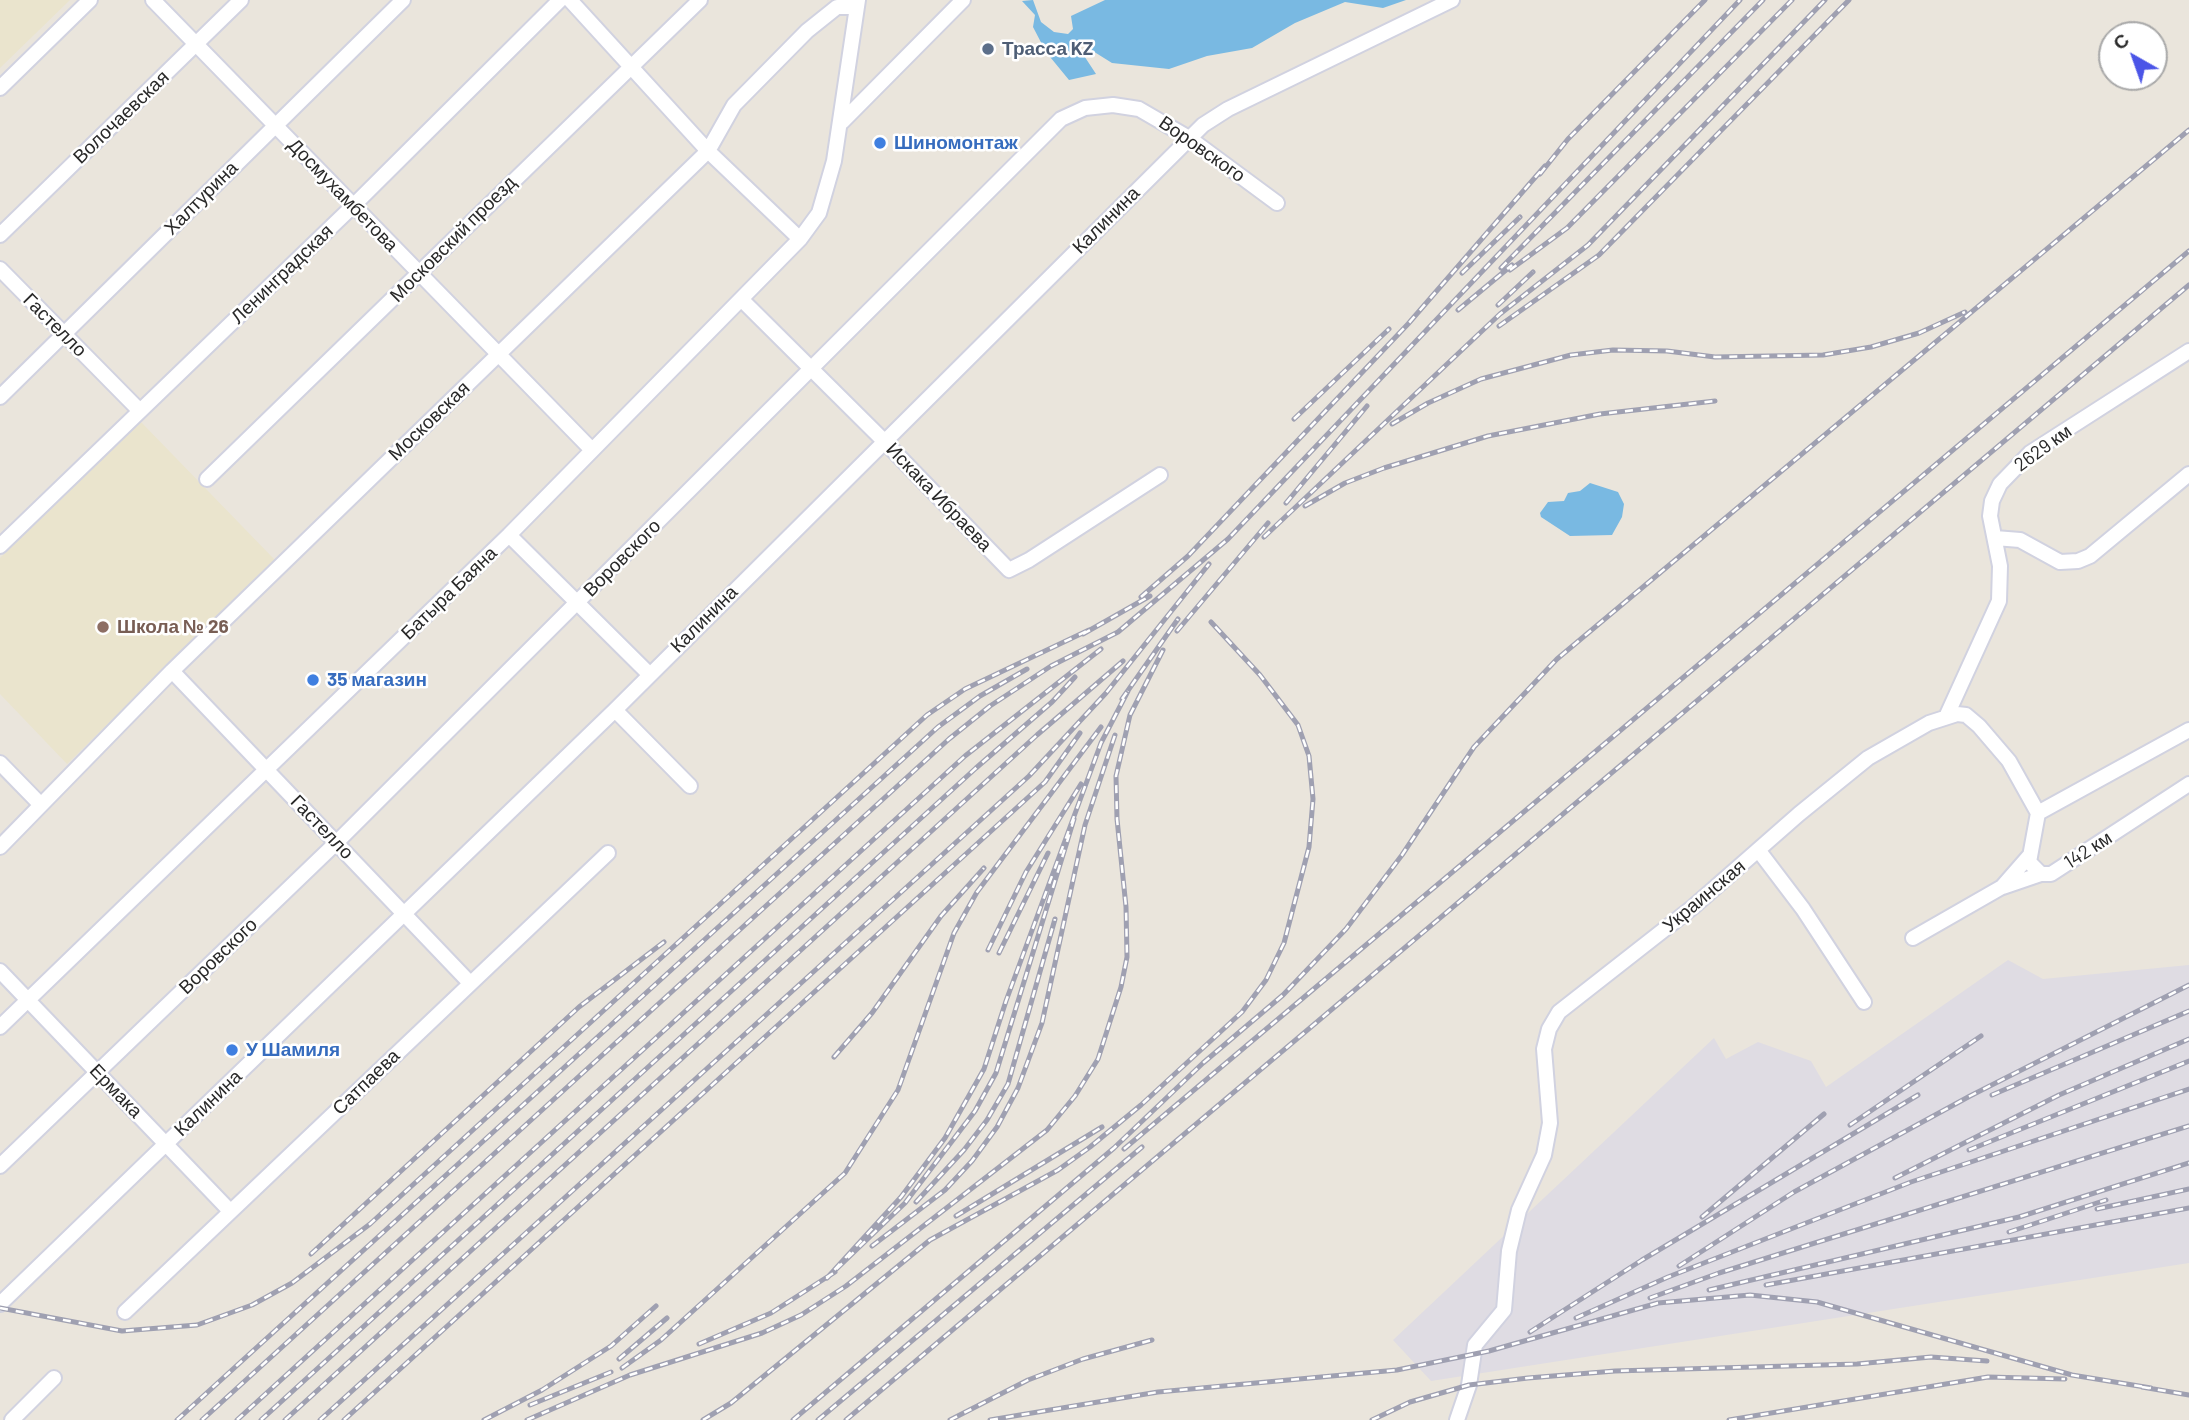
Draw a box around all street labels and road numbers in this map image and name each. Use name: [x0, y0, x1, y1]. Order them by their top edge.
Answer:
street label: Волочаевская: [68, 66, 174, 168]
street label: Воровского: [1155, 111, 1249, 187]
street label: Досмухамбетова: [283, 134, 403, 256]
street label: Халтурина: [159, 156, 243, 240]
street label: Московский проезд: [385, 171, 521, 307]
street label: Калинина: [1068, 182, 1144, 258]
street label: Ленинградская: [226, 220, 338, 328]
street label: Гастелло: [18, 288, 92, 362]
street label: Московская: [384, 377, 474, 465]
street label: 2629 км: [2010, 420, 2076, 476]
street label: Искака Ибраева: [881, 438, 997, 556]
street label: Воровского: [579, 515, 665, 601]
street label: Батыра Баяна: [396, 542, 502, 644]
street label: Калинина: [666, 581, 742, 657]
street label: Гастелло: [286, 790, 358, 864]
street label: 142 км: [2060, 826, 2116, 874]
street label: Украинская: [1658, 855, 1750, 937]
street label: Воровского: [174, 913, 262, 999]
street label: Сатпаева: [328, 1044, 404, 1120]
street label: Ермака: [85, 1059, 147, 1123]
street label: Калинина: [169, 1065, 247, 1141]

